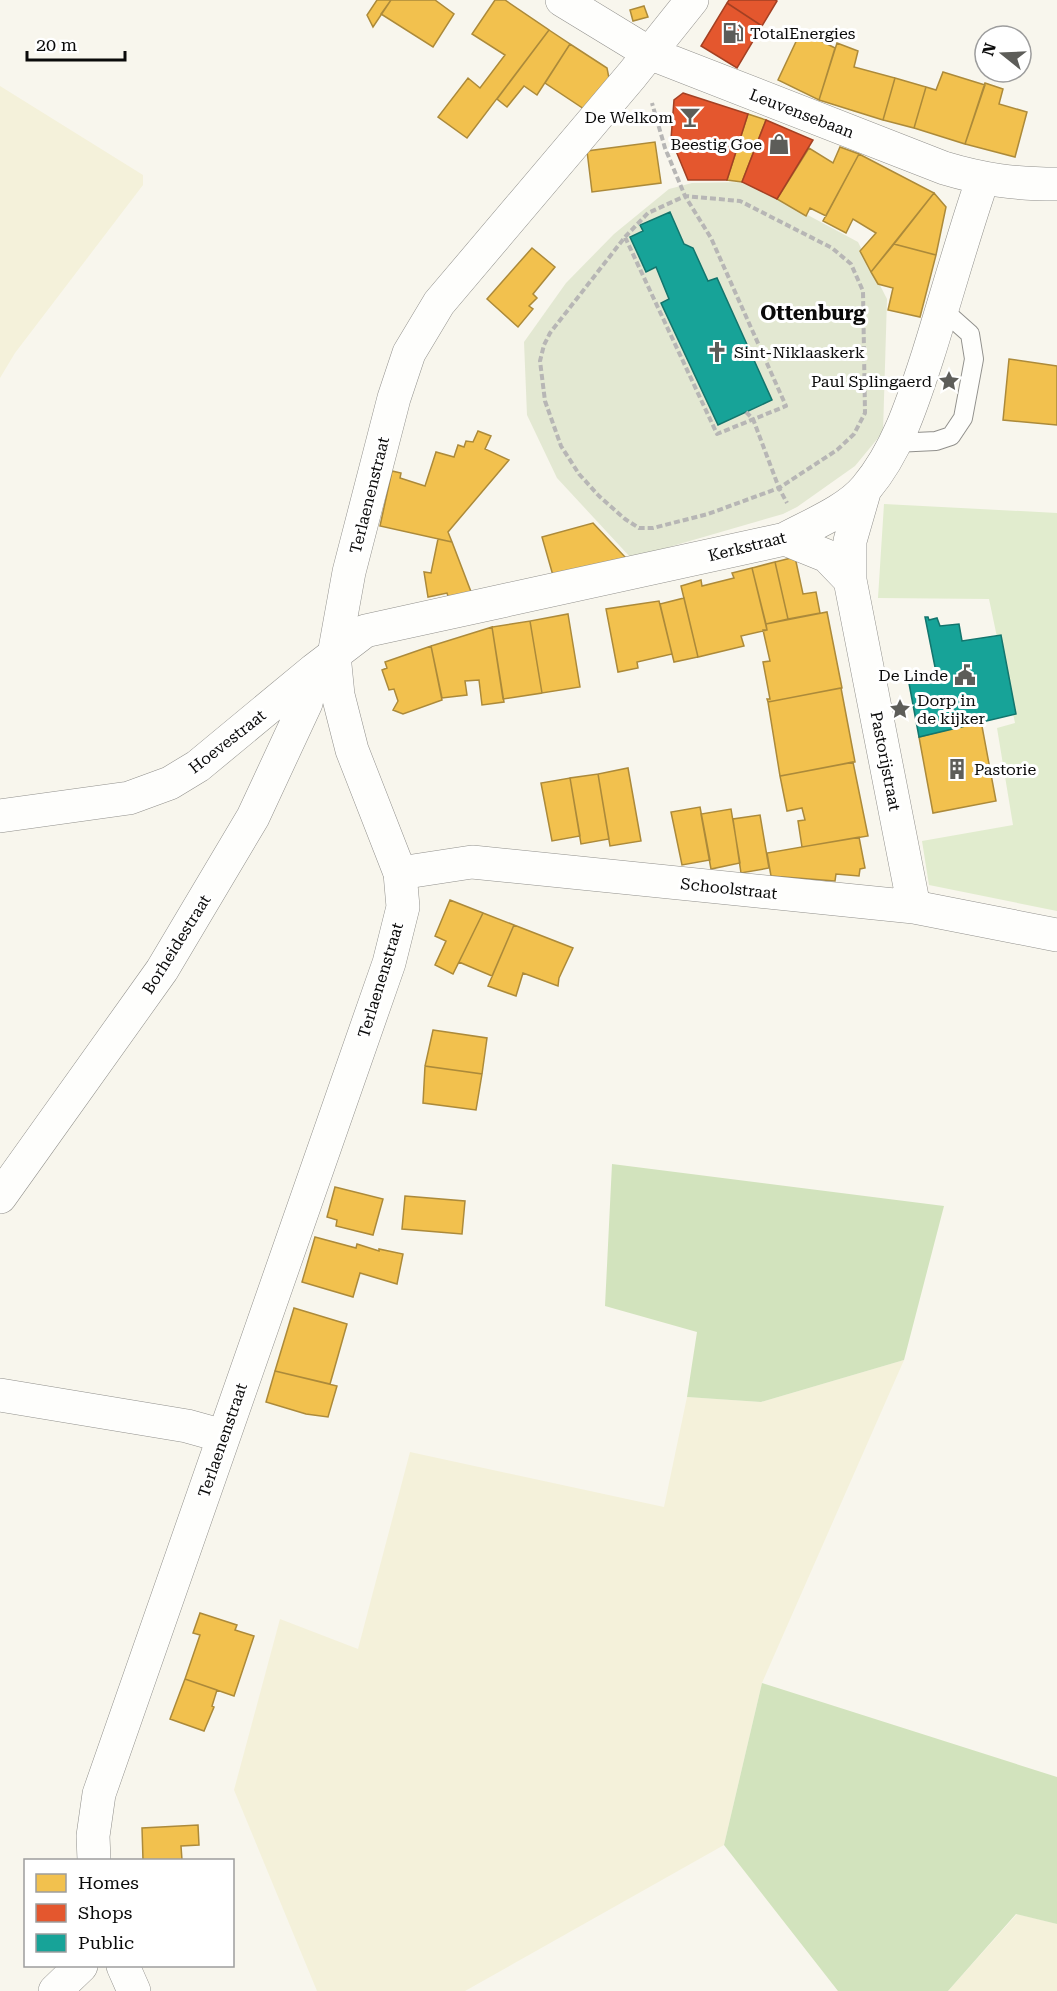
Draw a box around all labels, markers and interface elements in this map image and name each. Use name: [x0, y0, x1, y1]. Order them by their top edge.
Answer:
fuel station icon: TotalEnergies: [721, 21, 745, 45]
scale bar: [27, 24, 124, 62]
place label: TotalEnergies: [750, 24, 856, 43]
north arrow: [973, 24, 1033, 84]
text: 20 m: [36, 34, 77, 55]
text: N: [978, 41, 1000, 58]
street label: Leuvensebaan: [747, 85, 857, 142]
bar icon: De Welkom: [678, 105, 702, 129]
place label: De Welkom: [585, 108, 673, 127]
shop icon: Beestig Goe: [767, 132, 791, 156]
place label: Beestig Goe: [670, 135, 762, 154]
district label: Ottenburg: [760, 301, 866, 325]
church icon: Sint-Niklaaskerk: [705, 340, 729, 364]
place label: Sint-Niklaaskerk: [734, 343, 865, 362]
place icon: Paul Splingaerd: [937, 369, 961, 393]
place label: Paul Splingaerd: [811, 372, 932, 391]
street label: Terlaenenstraat: [346, 435, 393, 555]
street label: Kerkstraat: [706, 528, 788, 565]
public building icon: De Linde: [953, 663, 977, 687]
place label: De Linde: [878, 666, 948, 685]
place label: Dorp in de kijker: [917, 691, 986, 728]
place icon: Dorp in de kijker: [888, 697, 912, 721]
street label: Hoevestraat: [185, 705, 270, 777]
street label: Pastorijstraat: [867, 710, 904, 813]
building icon: Pastorie: [945, 757, 969, 781]
place label: Pastorie: [974, 760, 1036, 779]
street label: Schoolstraat: [680, 874, 778, 903]
street label: Borheidestraat: [138, 891, 215, 997]
street label: Terlaenenstraat: [354, 920, 407, 1040]
street label: Terlaenenstraat: [194, 1380, 251, 1500]
legend: [24, 1859, 234, 1967]
text: Homes: [78, 1872, 139, 1893]
text: Shops: [78, 1902, 132, 1923]
text: Public: [78, 1932, 134, 1953]

